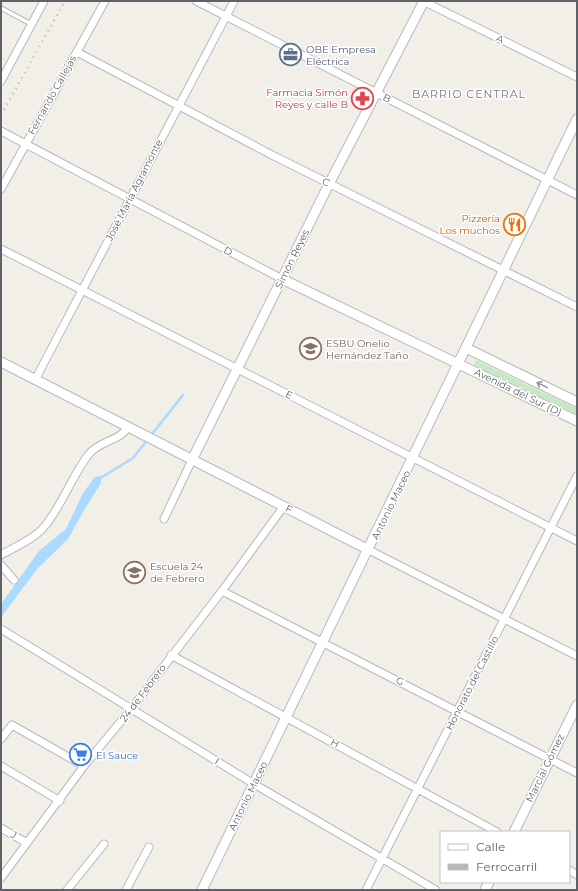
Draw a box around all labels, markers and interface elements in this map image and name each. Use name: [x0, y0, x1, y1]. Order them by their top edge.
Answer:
street label: A: [494, 32, 507, 47]
office icon: OBE Empresa Eléctrica: [278, 42, 304, 68]
place label: OBE Empresa Eléctrica: [306, 43, 376, 68]
street label: Fernando Callejas: [25, 53, 79, 137]
pharmacy icon: Farmacia Simón Reyes y calle B: [350, 85, 376, 111]
place label: Farmacia Simón Reyes y calle B: [266, 86, 348, 111]
district label: BARRIO CENTRAL: [412, 87, 526, 101]
street label: B: [381, 90, 393, 106]
street label: José María Agramonte: [102, 137, 165, 244]
street label: C: [320, 175, 332, 189]
restaurant icon: Pizzería Los muchos: [502, 211, 528, 237]
place label: Pizzería Los muchos: [440, 212, 500, 237]
street label: Simón Reyes: [272, 227, 312, 291]
street label: D: [221, 243, 235, 259]
school or university icon: ESBU Onelio Hernández Taño: [297, 336, 323, 362]
place label: ESBU Onelio Hernández Taño: [326, 337, 408, 362]
street label: Avenida del Sur (D): [472, 365, 564, 419]
one-way arrow: [536, 381, 548, 388]
street label: E: [283, 388, 295, 402]
street label: Antonio Maceo: [369, 468, 413, 542]
street label: F: [283, 502, 295, 516]
school or university icon: Escuela 24 de Febrero: [122, 559, 148, 585]
place label: Escuela 24 de Febrero: [150, 560, 205, 585]
street label: Honorato del Castillo: [443, 634, 501, 732]
street label: 24 de Febrero: [117, 661, 169, 725]
street label: G: [394, 673, 406, 689]
street label: Marcial Gómez: [523, 732, 567, 804]
street label: H: [328, 735, 342, 751]
supermarket icon: El Sauce: [68, 742, 94, 768]
place label: El Sauce: [96, 749, 138, 762]
street label: I: [212, 755, 222, 767]
street label: Antonio Maceo: [226, 759, 270, 833]
street label: J: [8, 828, 19, 842]
legend: [440, 831, 570, 883]
text: Calle: [476, 839, 505, 854]
text: Ferrocarril: [476, 859, 537, 874]

